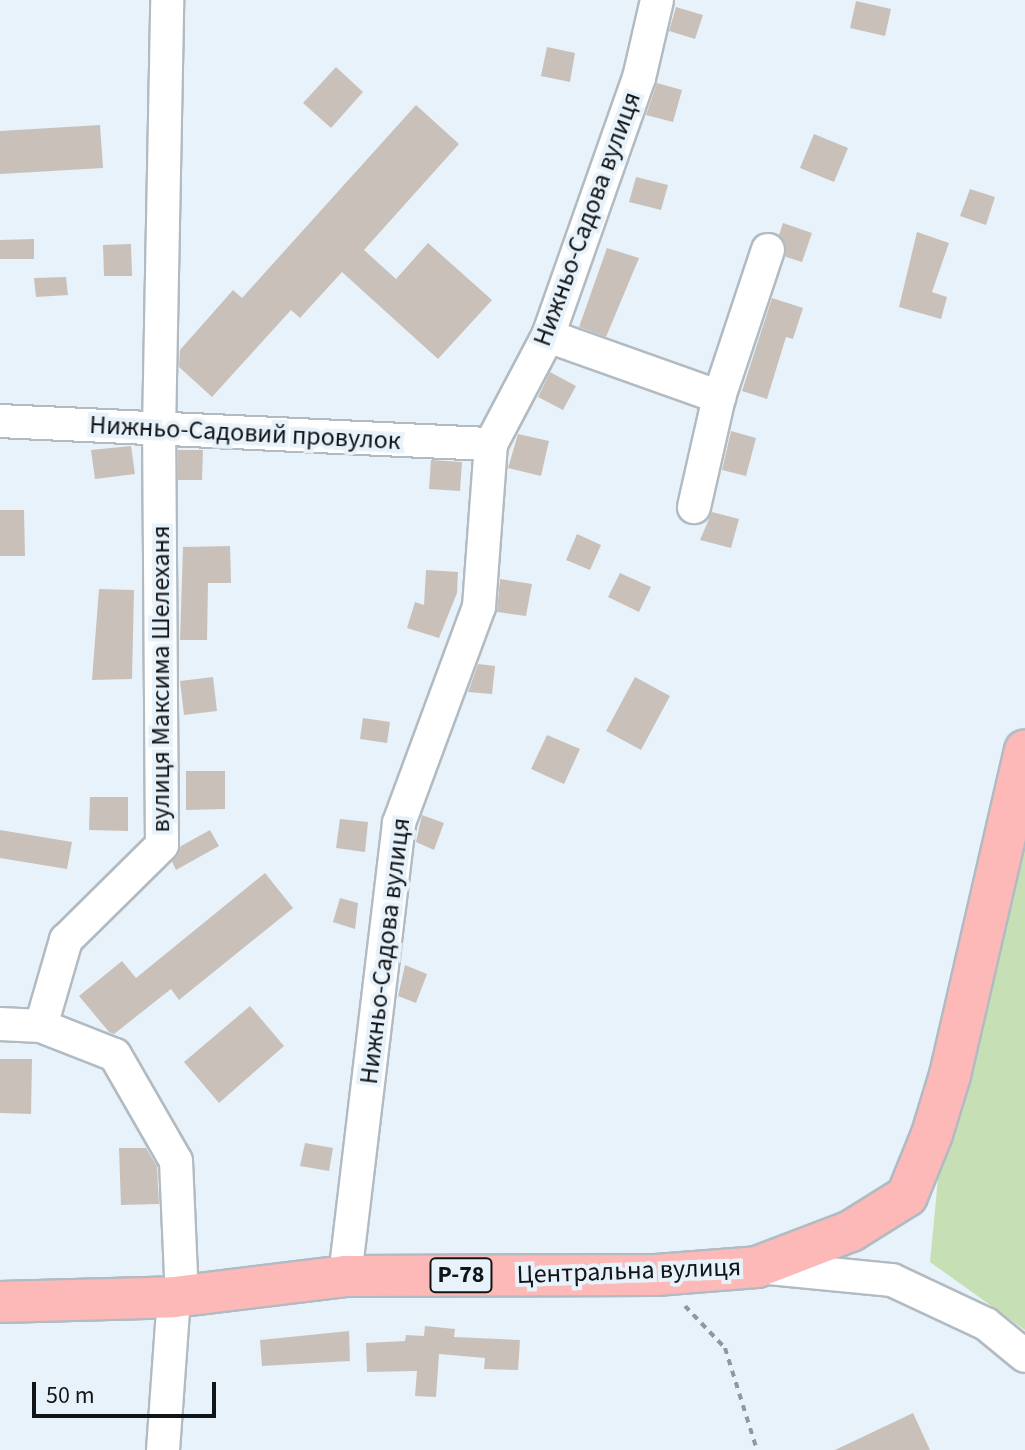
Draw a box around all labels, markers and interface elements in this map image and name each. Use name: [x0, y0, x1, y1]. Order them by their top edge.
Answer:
street label: Нижньо-Садова вулиця: [526, 88, 648, 350]
street label: Нижньо-Садовий провулок: [89, 409, 401, 457]
street label: вулиця Максима Шелеханя: [145, 525, 177, 833]
street label: Нижньо-Садова вулиця: [353, 816, 417, 1086]
street label: Центральна вулиця: [516, 1251, 742, 1291]
road number: Р-78: [429, 1255, 493, 1295]
scale bar: [36, 1366, 220, 1416]
text: 50 m: [46, 1378, 95, 1413]

